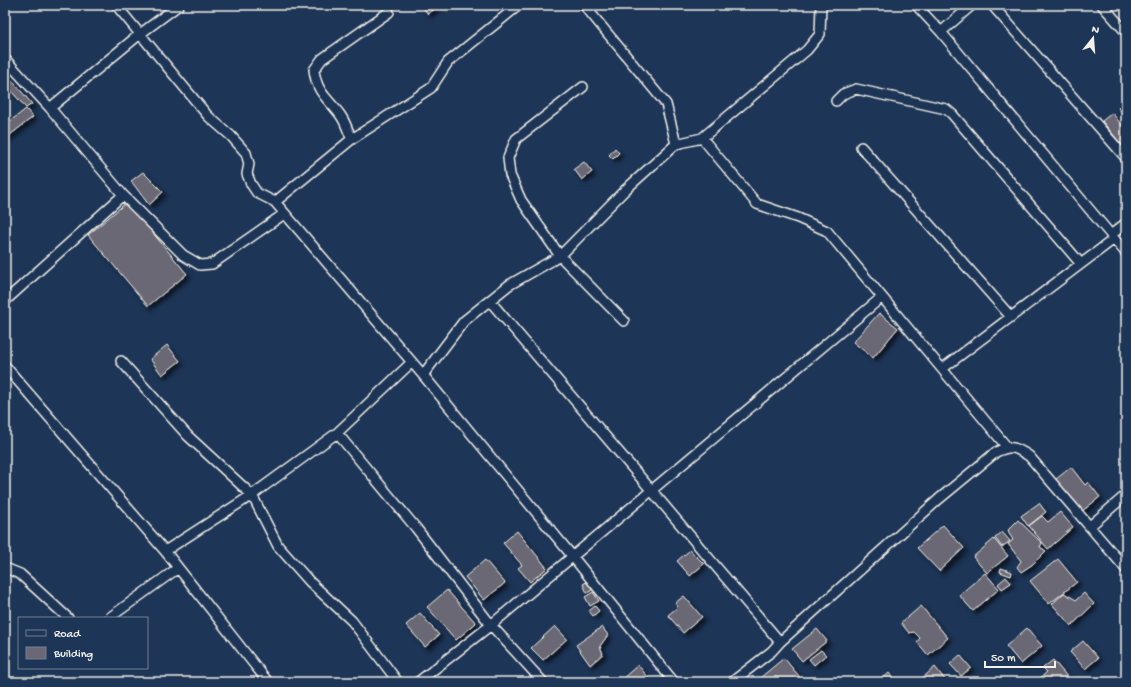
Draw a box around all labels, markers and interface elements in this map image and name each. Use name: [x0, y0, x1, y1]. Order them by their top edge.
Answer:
north arrow: [1073, 18, 1113, 58]
text: N: [1090, 24, 1101, 37]
legend: [18, 617, 148, 669]
text: Road: [54, 628, 81, 642]
scale bar: [985, 643, 1055, 669]
text: Building: [53, 648, 93, 662]
text: 50 m: [991, 652, 1016, 666]

